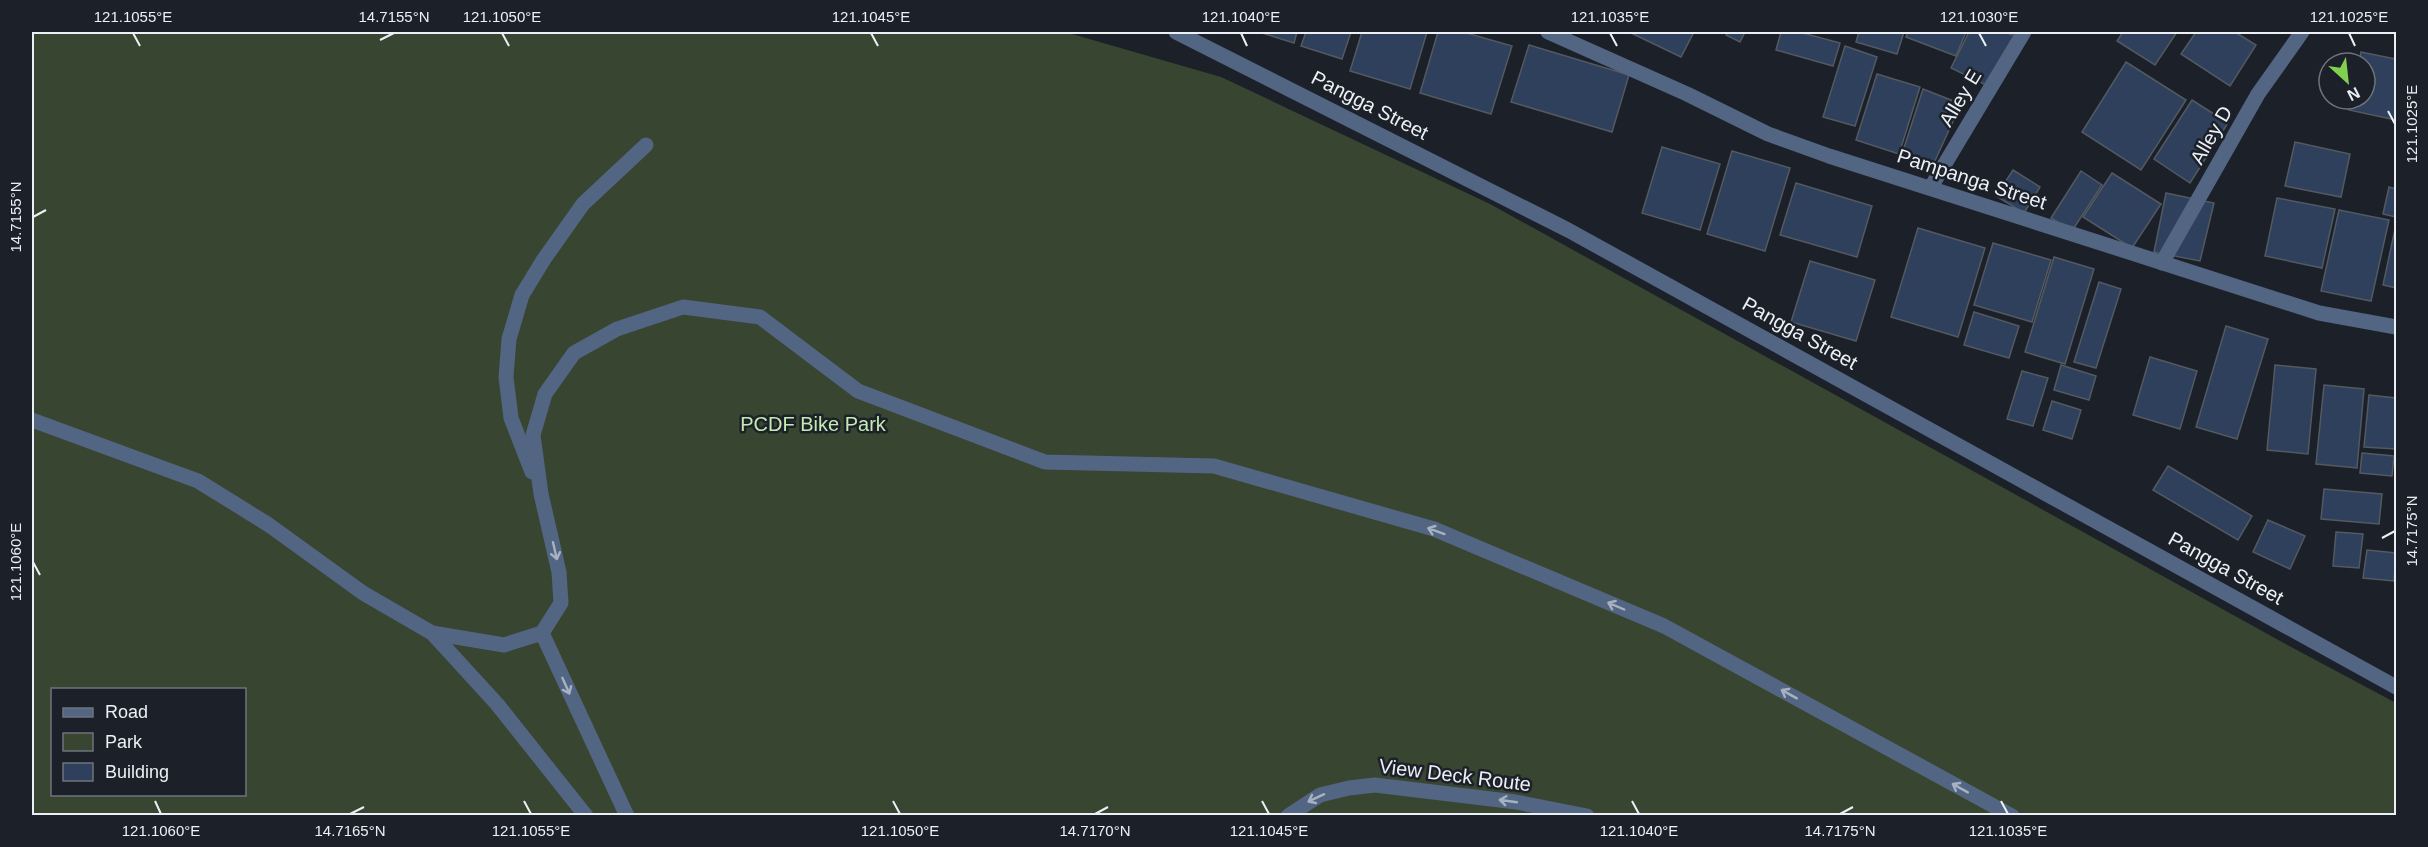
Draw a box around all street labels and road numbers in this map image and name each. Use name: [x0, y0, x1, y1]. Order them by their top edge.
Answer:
street label: Pangga Street: [1308, 66, 1432, 144]
street label: Alley E: [1935, 66, 1985, 130]
street label: Alley D: [2186, 102, 2236, 168]
street label: Pampanga Street: [1895, 144, 2050, 214]
street label: Pangga Street: [1739, 292, 1862, 374]
street label: Pangga Street: [2165, 527, 2288, 609]
street label: View Deck Route: [1378, 755, 1532, 795]

